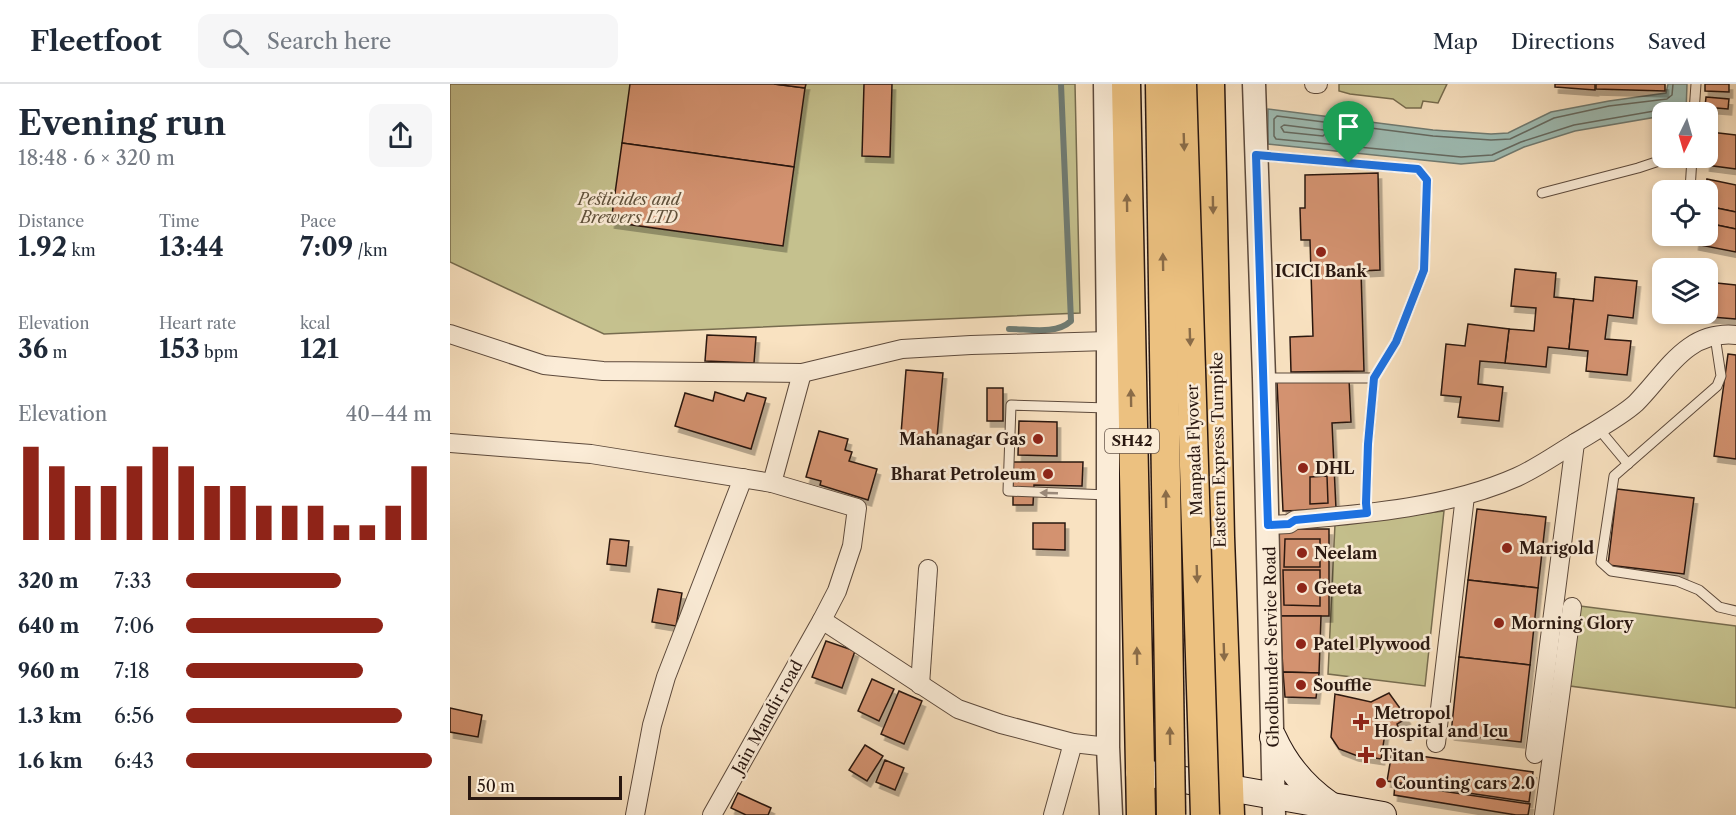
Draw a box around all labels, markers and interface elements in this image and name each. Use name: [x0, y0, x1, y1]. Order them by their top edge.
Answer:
search box: [198, 14, 618, 68]
text: Fleetfoot: [30, 24, 162, 58]
icon: search: [219, 25, 252, 58]
text: Search here: [267, 28, 391, 55]
text: Map: [1433, 29, 1478, 54]
text: Directions: [1511, 29, 1615, 54]
text: Saved: [1648, 29, 1706, 54]
pin: [1323, 101, 1374, 163]
north arrow: [1652, 102, 1718, 168]
map controls: [1652, 102, 1718, 324]
text: Evening run: [18, 103, 226, 144]
button: share: [369, 104, 432, 167]
icon: arrive: [1332, 110, 1365, 143]
one-way arrow: [1180, 133, 1189, 152]
text: 18:48 · 6 × 320 m: [18, 146, 175, 170]
button: locate: [1652, 180, 1718, 246]
park label: Pesticides and Brewers LTD: [576, 189, 682, 227]
one-way arrow: [1123, 194, 1132, 213]
one-way arrow: [1208, 196, 1217, 215]
text: Distance: [18, 211, 84, 231]
text: Time: [159, 211, 199, 231]
text: Pace: [300, 211, 336, 231]
text: 1.92: [18, 231, 67, 263]
text: 13:44: [159, 231, 224, 263]
text: 7:09: [300, 231, 353, 263]
text: km: [67, 240, 96, 260]
text: /km: [353, 240, 388, 260]
marker: ICICI Bank: [1314, 245, 1328, 259]
one-way arrow: [1158, 252, 1168, 271]
button: layers: [1652, 258, 1718, 324]
place label: ICICI Bank: [1275, 261, 1368, 281]
text: Elevation: [18, 313, 89, 333]
text: Heart rate: [159, 313, 236, 333]
text: kcal: [300, 313, 330, 333]
one-way arrow: [1186, 328, 1195, 347]
text: 36: [18, 333, 48, 365]
text: 153: [159, 333, 200, 365]
text: 121: [300, 333, 339, 365]
text: m: [48, 342, 67, 362]
text: bpm: [200, 342, 238, 362]
street label: Eastern Express Turnpike: [1206, 352, 1230, 548]
street label: Manpada Flyover: [1182, 384, 1206, 516]
one-way arrow: [1127, 389, 1136, 408]
text: Elevation: [18, 402, 107, 426]
text: 40–44 m: [346, 402, 432, 426]
place label: Mahanagar Gas: [899, 429, 1026, 449]
road number: SH42: [1105, 429, 1159, 453]
marker: Mahanagar Gas: [1031, 432, 1045, 446]
place label: DHL: [1315, 458, 1354, 478]
marker: DHL: [1296, 461, 1310, 475]
place label: Bharat Petroleum: [890, 464, 1036, 484]
marker: Bharat Petroleum: [1041, 467, 1055, 481]
one-way arrow: [1040, 488, 1059, 497]
one-way arrow: [1161, 489, 1171, 508]
place label: Marigold: [1519, 538, 1595, 558]
marker: Marigold: [1500, 541, 1514, 555]
place label: Neelam: [1314, 543, 1378, 563]
street label: Ghodbunder Service Road: [1259, 546, 1283, 748]
marker: Neelam: [1295, 546, 1309, 560]
one-way arrow: [1193, 565, 1202, 584]
text: 320 m: [18, 569, 79, 593]
text: 7:33: [114, 569, 151, 593]
place label: Geeta: [1314, 578, 1363, 598]
marker: Geeta: [1295, 581, 1309, 595]
place label: Morning Glory: [1511, 613, 1635, 633]
text: 640 m: [18, 614, 80, 638]
text: 7:06: [114, 614, 154, 638]
marker: Morning Glory: [1492, 616, 1506, 630]
place label: Patel Plywood: [1313, 634, 1431, 654]
marker: Patel Plywood: [1294, 637, 1308, 651]
one-way arrow: [1219, 643, 1228, 662]
one-way arrow: [1132, 647, 1142, 666]
street label: Jain Mandir road: [726, 656, 807, 780]
text: 960 m: [18, 659, 80, 683]
text: 7:18: [114, 659, 150, 683]
place label: Souffle: [1313, 675, 1372, 695]
marker: Souffle: [1294, 678, 1308, 692]
place label: Metropol Hospital and Icu: [1374, 703, 1509, 741]
text: 1.3 km: [18, 704, 82, 728]
text: 6:56: [114, 704, 154, 728]
marker: Metropol Hospital and Icu: [1352, 713, 1370, 731]
one-way arrow: [1165, 726, 1175, 745]
place label: Titan: [1380, 745, 1424, 765]
marker: Titan: [1357, 746, 1375, 764]
text: 1.6 km: [18, 749, 83, 773]
text: 6:43: [114, 749, 154, 773]
scale bar: [468, 773, 622, 800]
place label: Counting cars 2.0: [1393, 773, 1535, 793]
text: 50 m: [477, 776, 515, 796]
marker: Counting cars 2.0: [1374, 776, 1388, 790]

